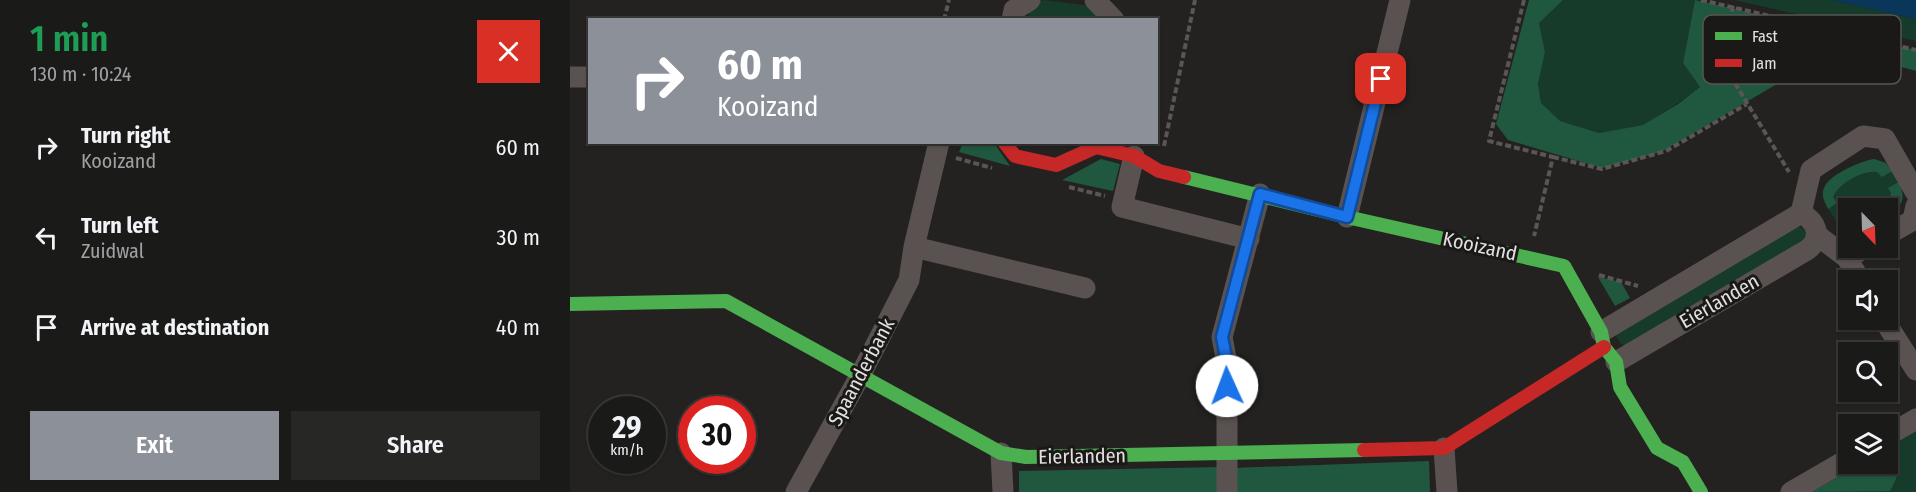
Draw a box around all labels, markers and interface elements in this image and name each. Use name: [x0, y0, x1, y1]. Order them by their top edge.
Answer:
legend: [1703, 15, 1901, 84]
text: 1 min: [30, 17, 108, 61]
button: close: [477, 20, 540, 83]
text: Fast: [1752, 27, 1779, 46]
text: 60 m: [717, 40, 803, 90]
icon: right: [618, 42, 696, 120]
pin: [1355, 53, 1406, 104]
text: Jam: [1752, 54, 1777, 73]
text: 130 m · 10:24: [30, 62, 132, 86]
icon: arrive: [1364, 62, 1397, 95]
text: Kooizand: [717, 91, 818, 123]
text: Turn right: [81, 122, 170, 149]
icon: right: [30, 131, 63, 164]
text: 60 m: [496, 134, 540, 161]
text: Kooizand: [81, 149, 156, 173]
north arrow: [1838, 198, 1898, 258]
map controls: [1838, 198, 1898, 474]
text: Turn left: [81, 212, 159, 239]
icon: left: [30, 221, 63, 254]
text: 30 m: [497, 224, 540, 251]
street label: Kooizand: [1441, 226, 1519, 266]
text: Zuidwal: [81, 239, 144, 263]
street label: Eierlanden: [1675, 269, 1763, 333]
button: sound: [1838, 270, 1898, 330]
icon: arrive: [30, 311, 63, 344]
text: Arrive at destination: [81, 314, 269, 341]
text: 40 m: [496, 314, 540, 341]
street label: Spaanderbank: [823, 314, 900, 430]
button: search: [1838, 342, 1898, 402]
position arrow: [1195, 354, 1259, 418]
speed limit sign: 30: [678, 396, 756, 474]
text: 29: [612, 410, 642, 446]
button: Exit: [30, 411, 279, 480]
button: Share: [291, 411, 540, 480]
button: layers: [1838, 414, 1898, 474]
text: km/h: [610, 441, 644, 459]
street label: Eierlanden: [1038, 443, 1126, 469]

